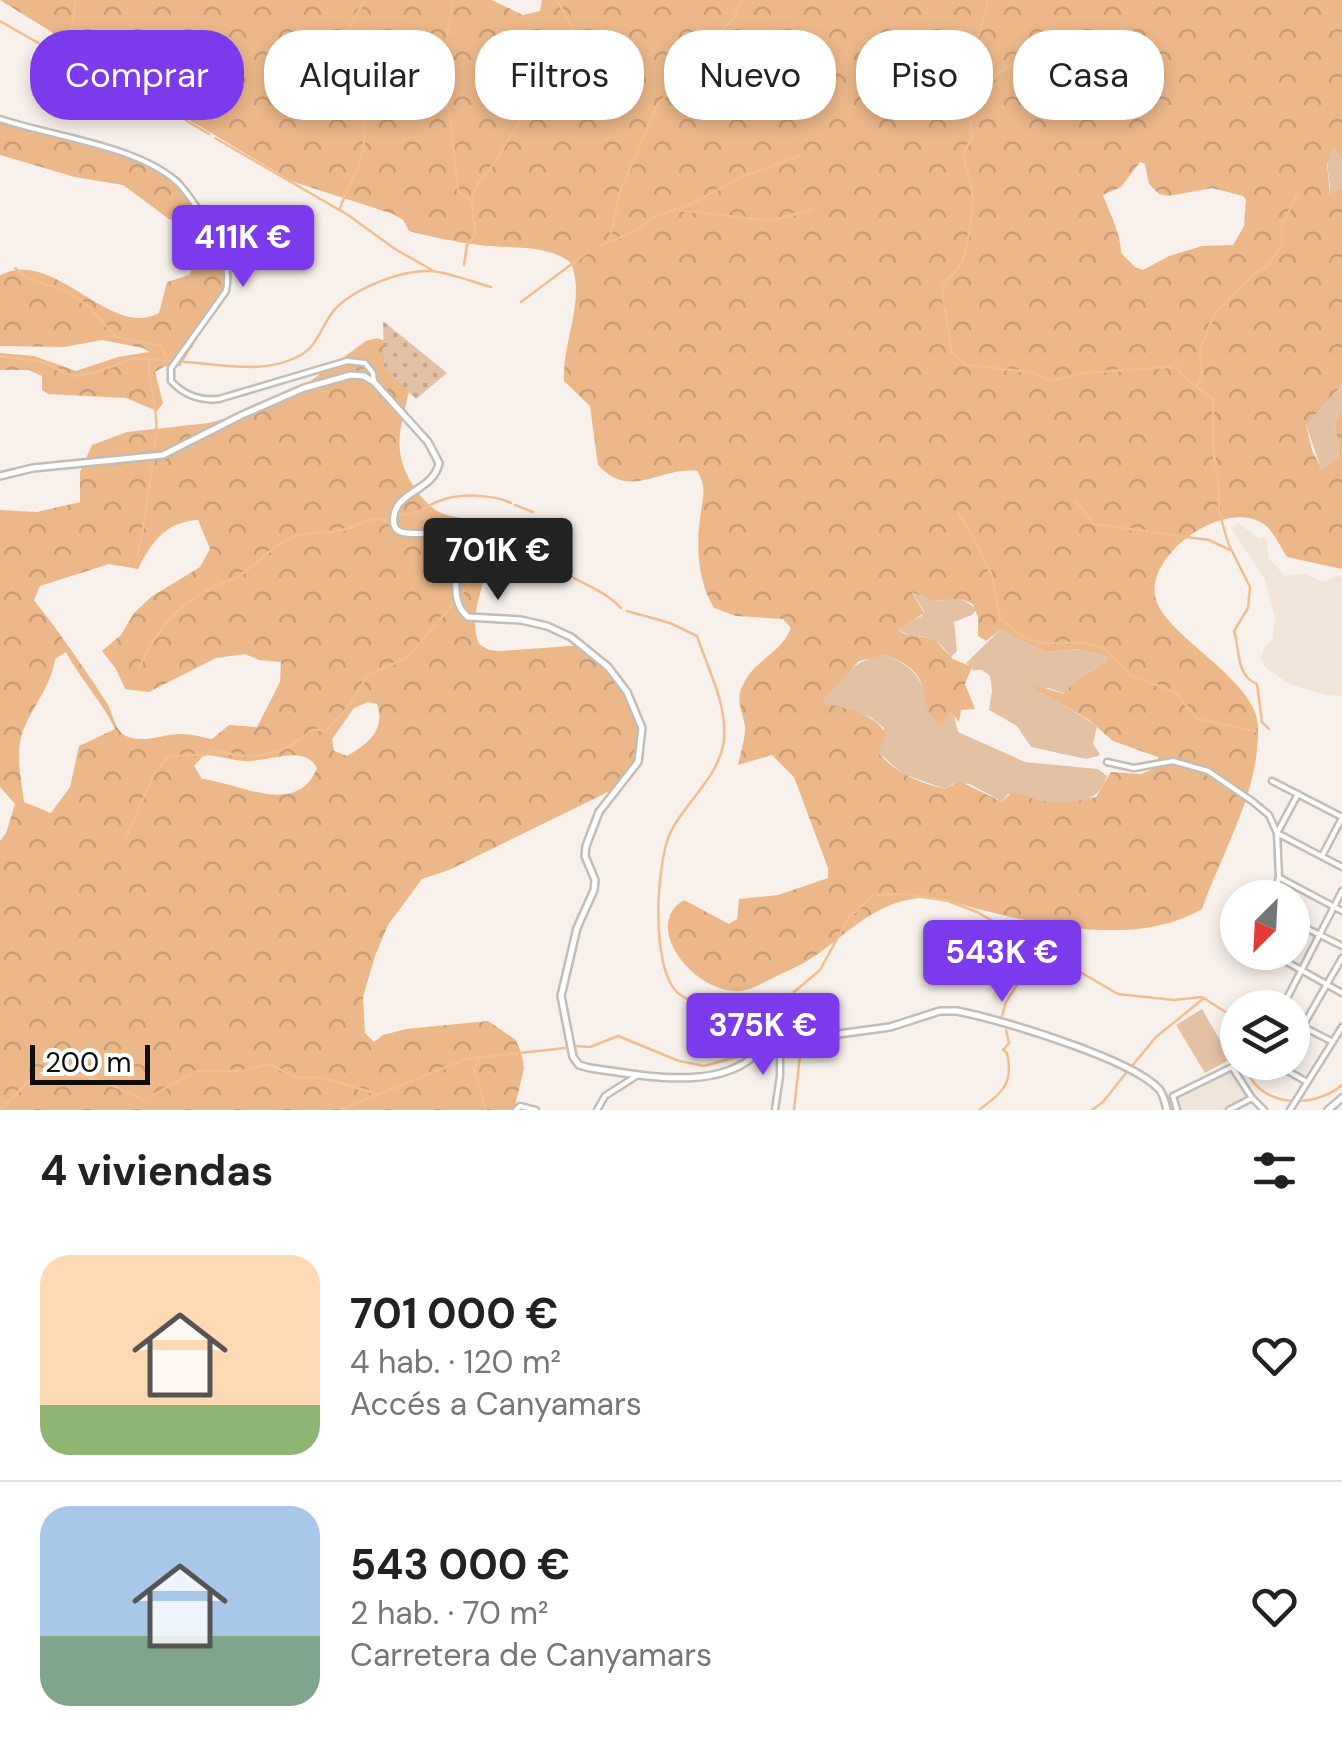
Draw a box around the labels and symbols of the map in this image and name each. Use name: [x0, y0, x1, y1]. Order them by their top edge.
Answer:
pin: 411K €: [162, 205, 324, 290]
pin: 701K €: [417, 518, 579, 603]
north arrow: [1220, 880, 1310, 970]
pin: 543K €: [921, 920, 1083, 1005]
pin: 375K €: [682, 993, 844, 1078]
scale bar: [30, 1040, 150, 1084]

